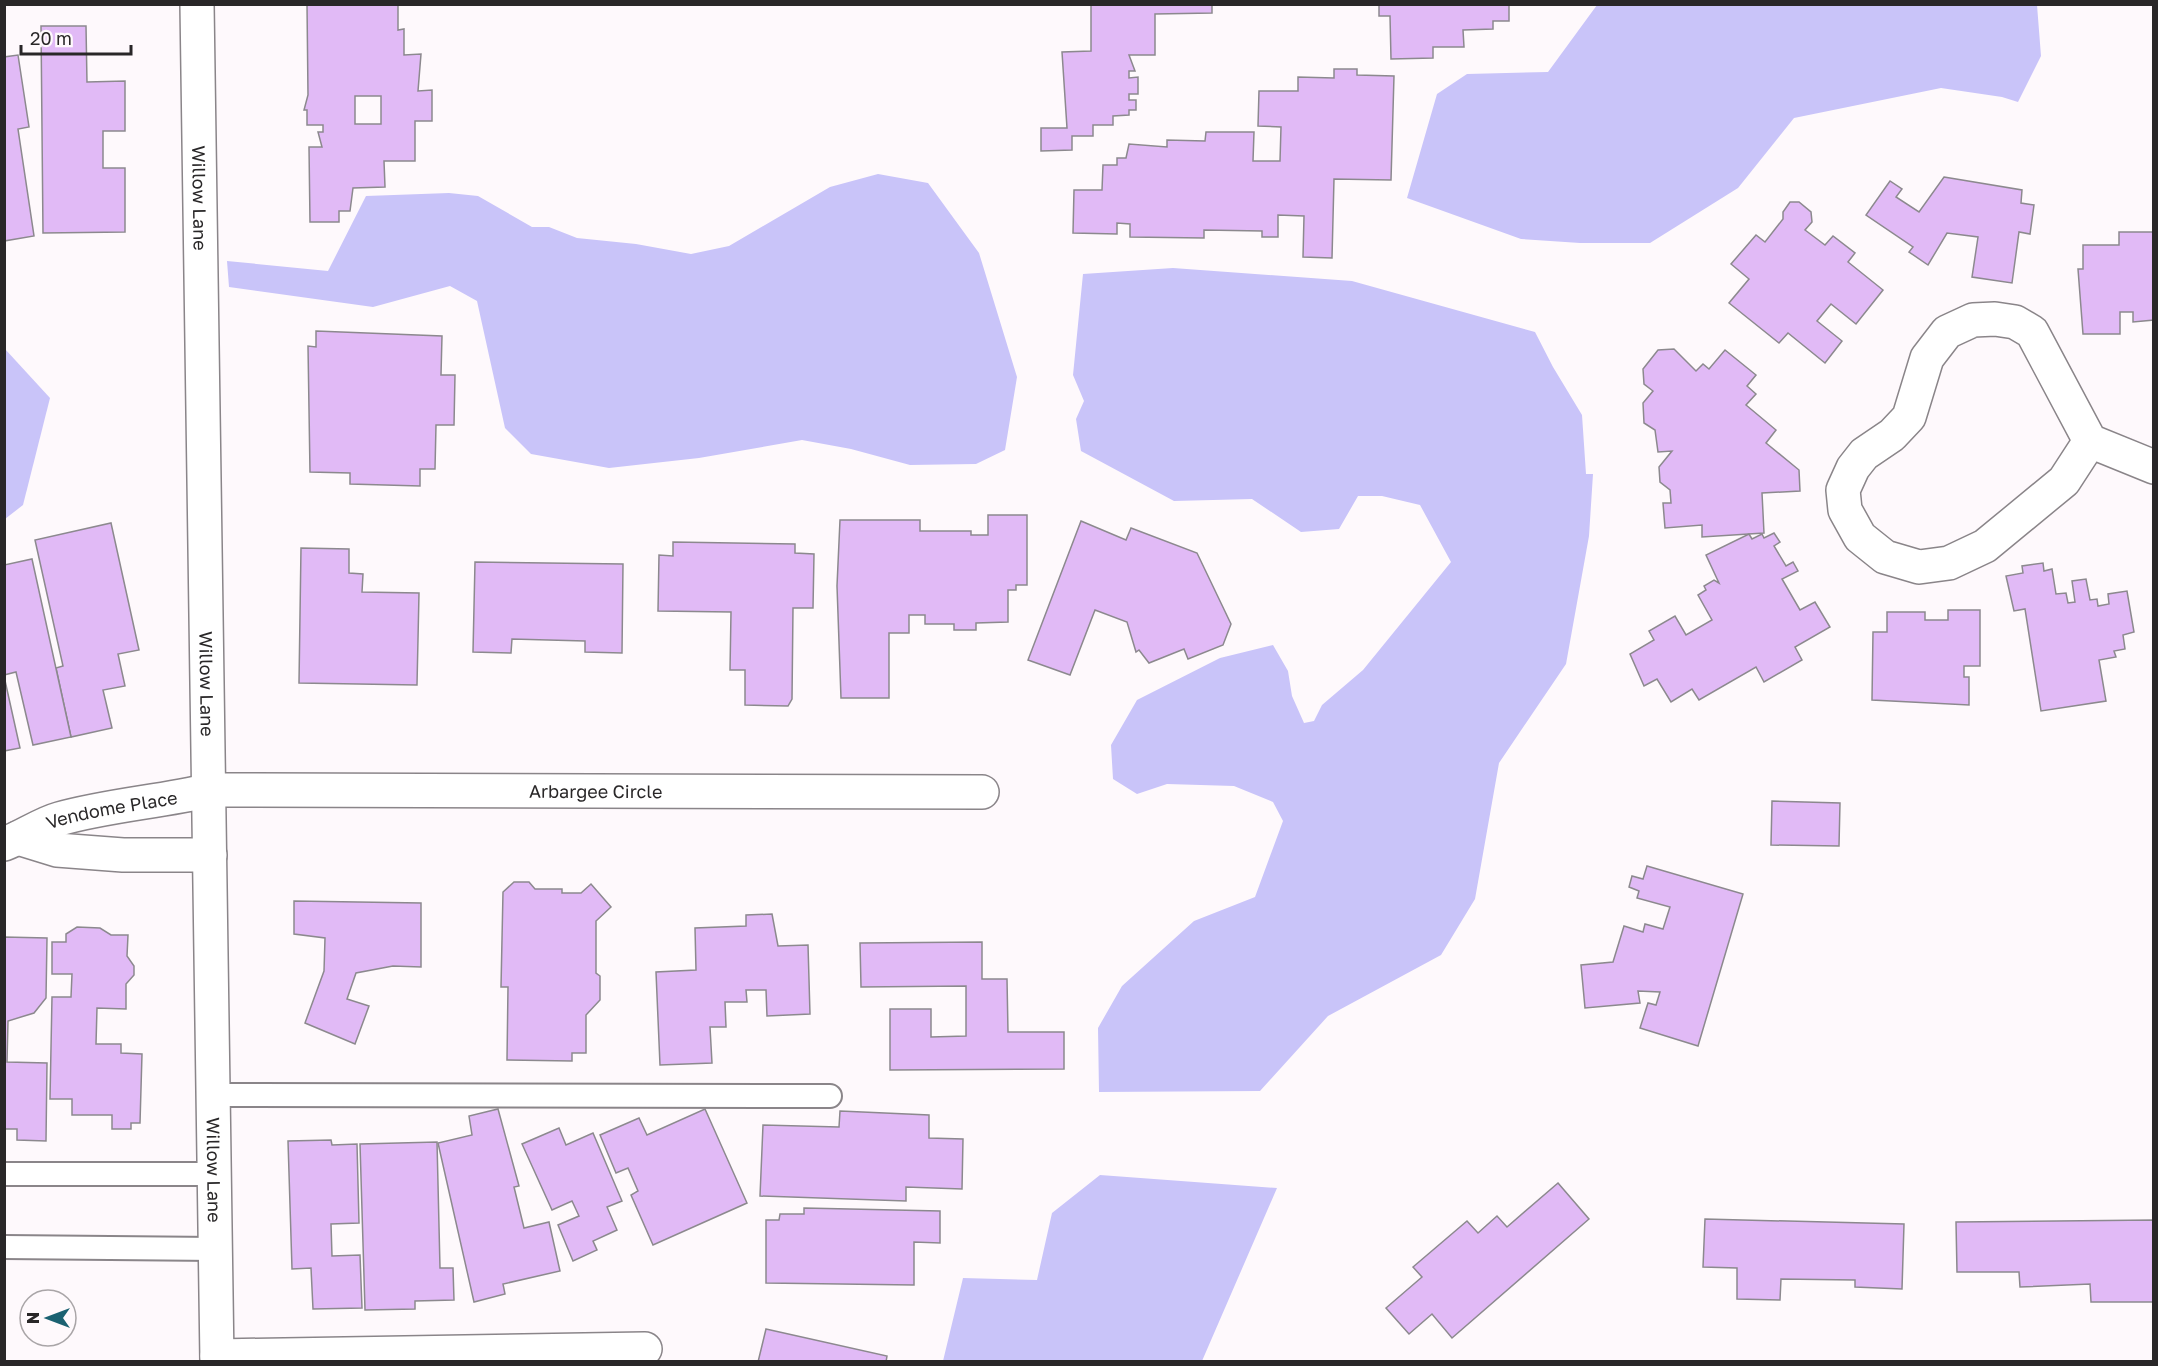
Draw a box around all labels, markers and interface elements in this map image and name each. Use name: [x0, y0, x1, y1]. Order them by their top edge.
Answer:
scale bar: [21, 18, 130, 56]
text: 20 m: [30, 27, 72, 49]
street label: Willow Lane: [188, 145, 212, 251]
street label: Willow Lane: [195, 631, 219, 737]
street label: Arbargee Circle: [529, 780, 662, 802]
street label: Vendome Place: [43, 786, 179, 834]
street label: Willow Lane: [202, 1117, 226, 1223]
north arrow: [18, 1288, 78, 1348]
text: N: [23, 1312, 43, 1324]

